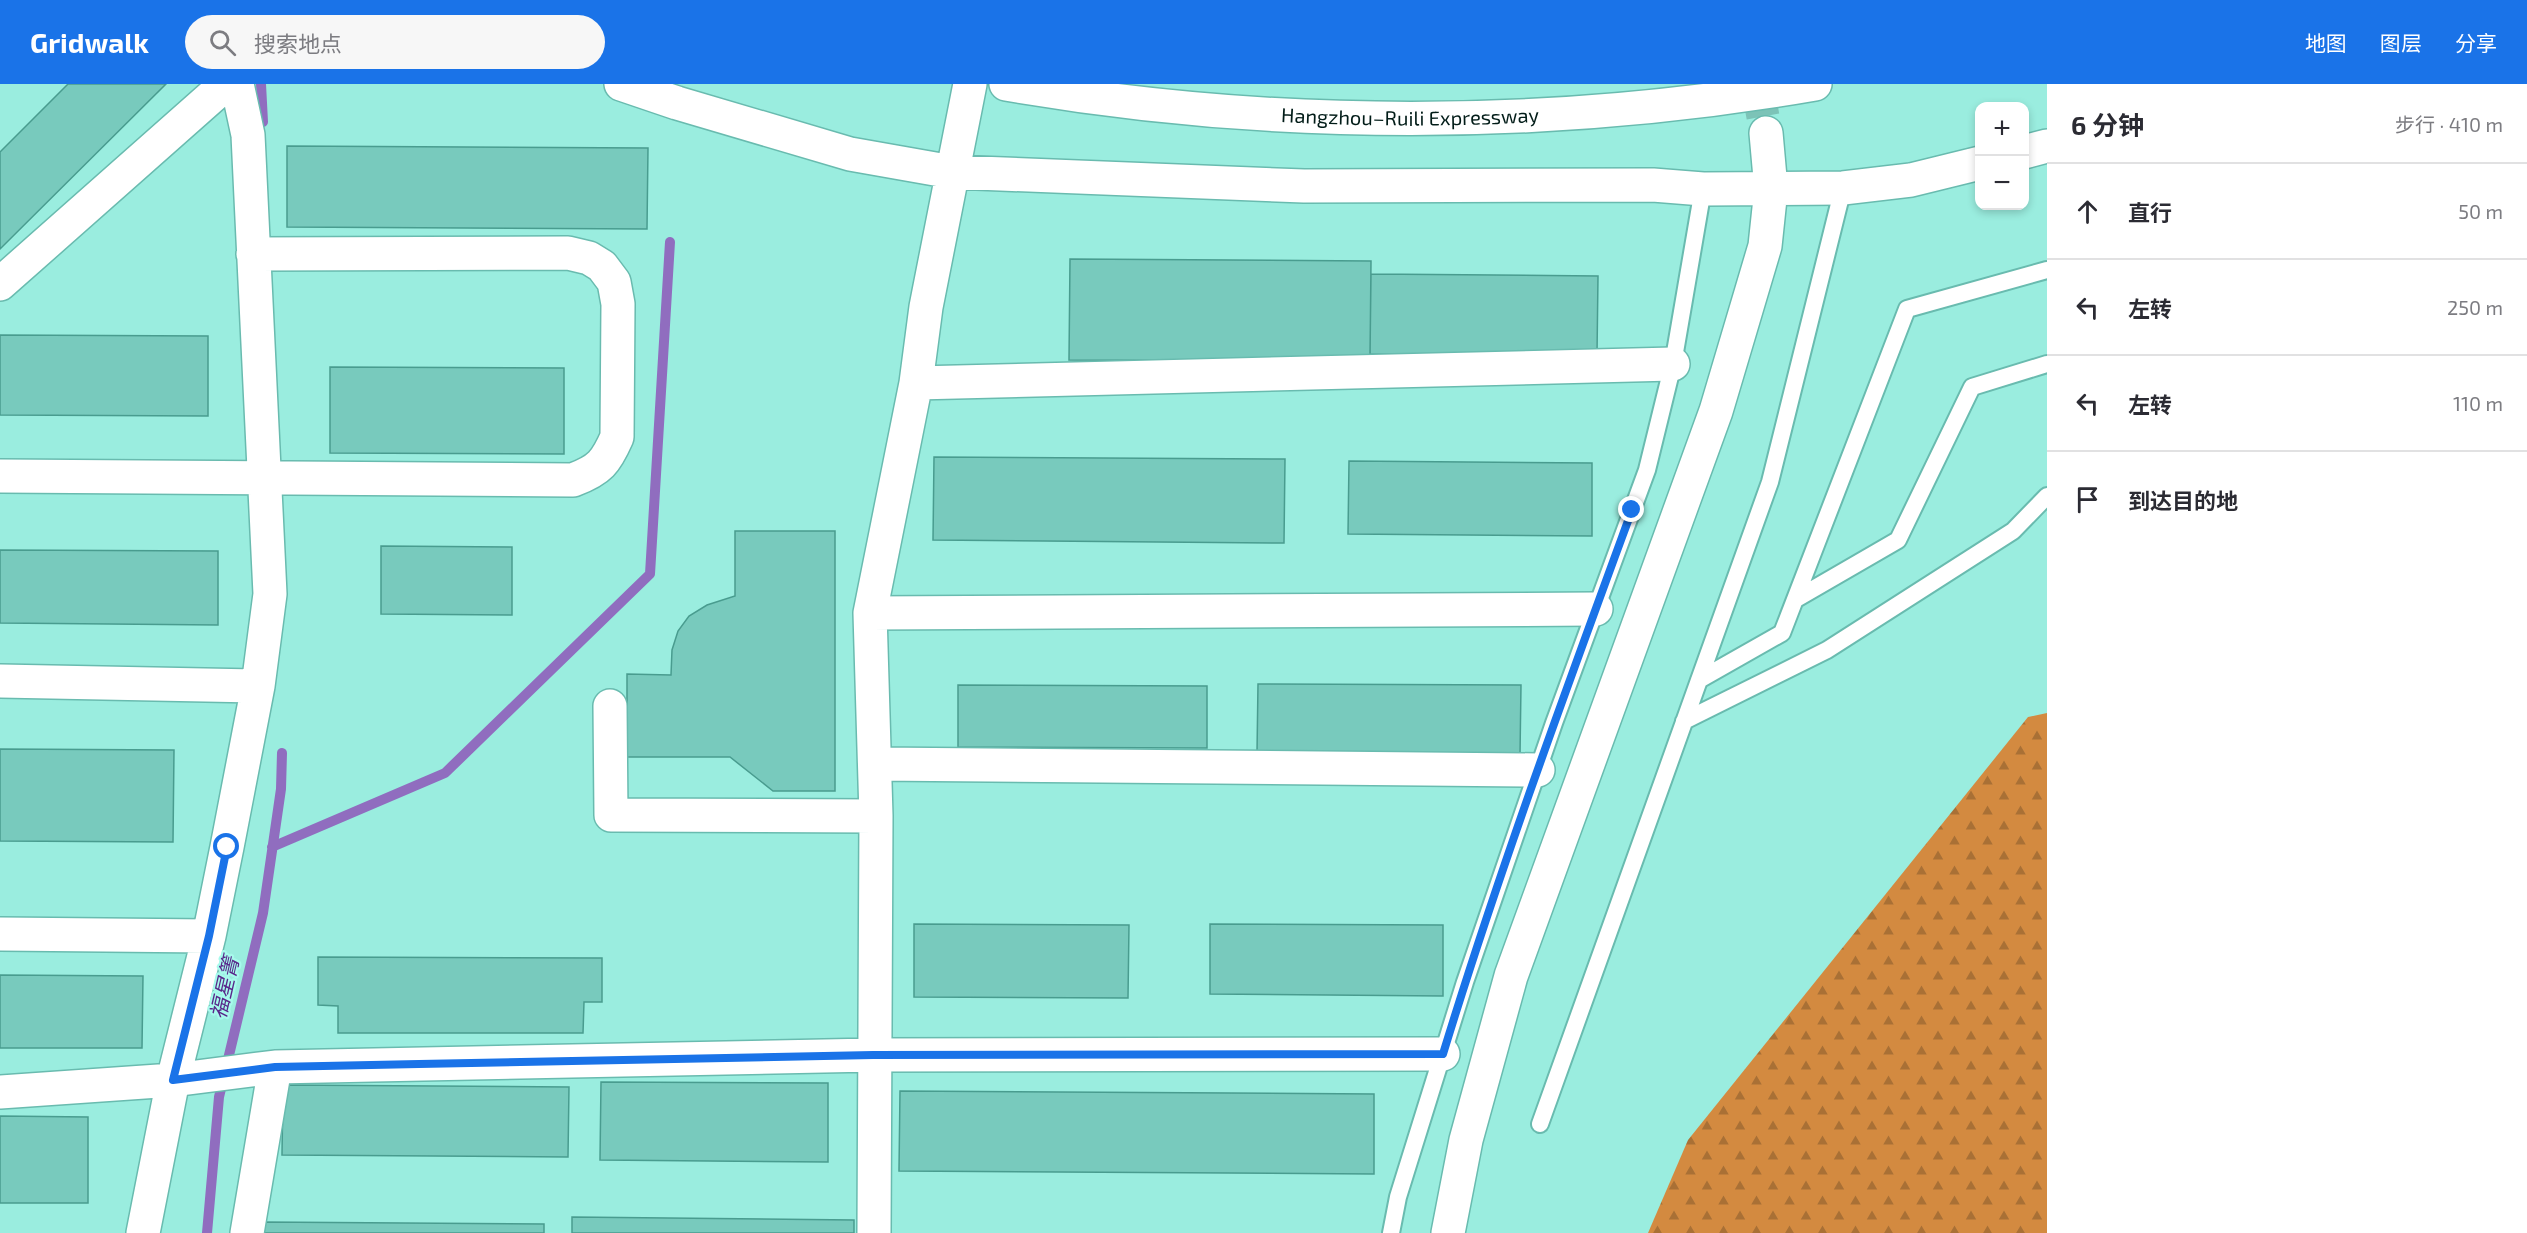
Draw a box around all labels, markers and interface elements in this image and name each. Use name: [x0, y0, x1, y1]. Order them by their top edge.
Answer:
search box: [185, 15, 605, 69]
text: Gridwalk: [30, 25, 149, 59]
icon: search: [206, 26, 239, 59]
text: 搜索地点: [254, 30, 342, 56]
text: 地图: [2305, 30, 2347, 55]
text: 图层: [2380, 30, 2422, 55]
text: 分享: [2455, 30, 2497, 55]
street label: Hangzhou–Ruili Expressway: [1281, 102, 1540, 130]
map controls: [1975, 102, 2029, 210]
button: +: [1975, 102, 2029, 156]
text: 6 分钟: [2071, 109, 2144, 140]
text: 步行 · 410 m: [2395, 112, 2503, 136]
button: −: [1975, 156, 2029, 210]
icon: ahead: [2071, 195, 2104, 228]
text: 直行: [2128, 199, 2172, 225]
text: 50 m: [2458, 199, 2503, 223]
icon: left: [2071, 291, 2104, 324]
text: 左转: [2128, 295, 2172, 321]
text: 250 m: [2447, 295, 2503, 319]
icon: left: [2071, 387, 2104, 420]
text: 左转: [2128, 391, 2172, 417]
text: 110 m: [2453, 391, 2503, 415]
icon: arrive: [2071, 483, 2104, 516]
text: 到达目的地: [2128, 487, 2238, 513]
route end: [1618, 496, 1644, 522]
route start: [213, 833, 239, 859]
water label: 福星箐: [204, 951, 243, 1021]

